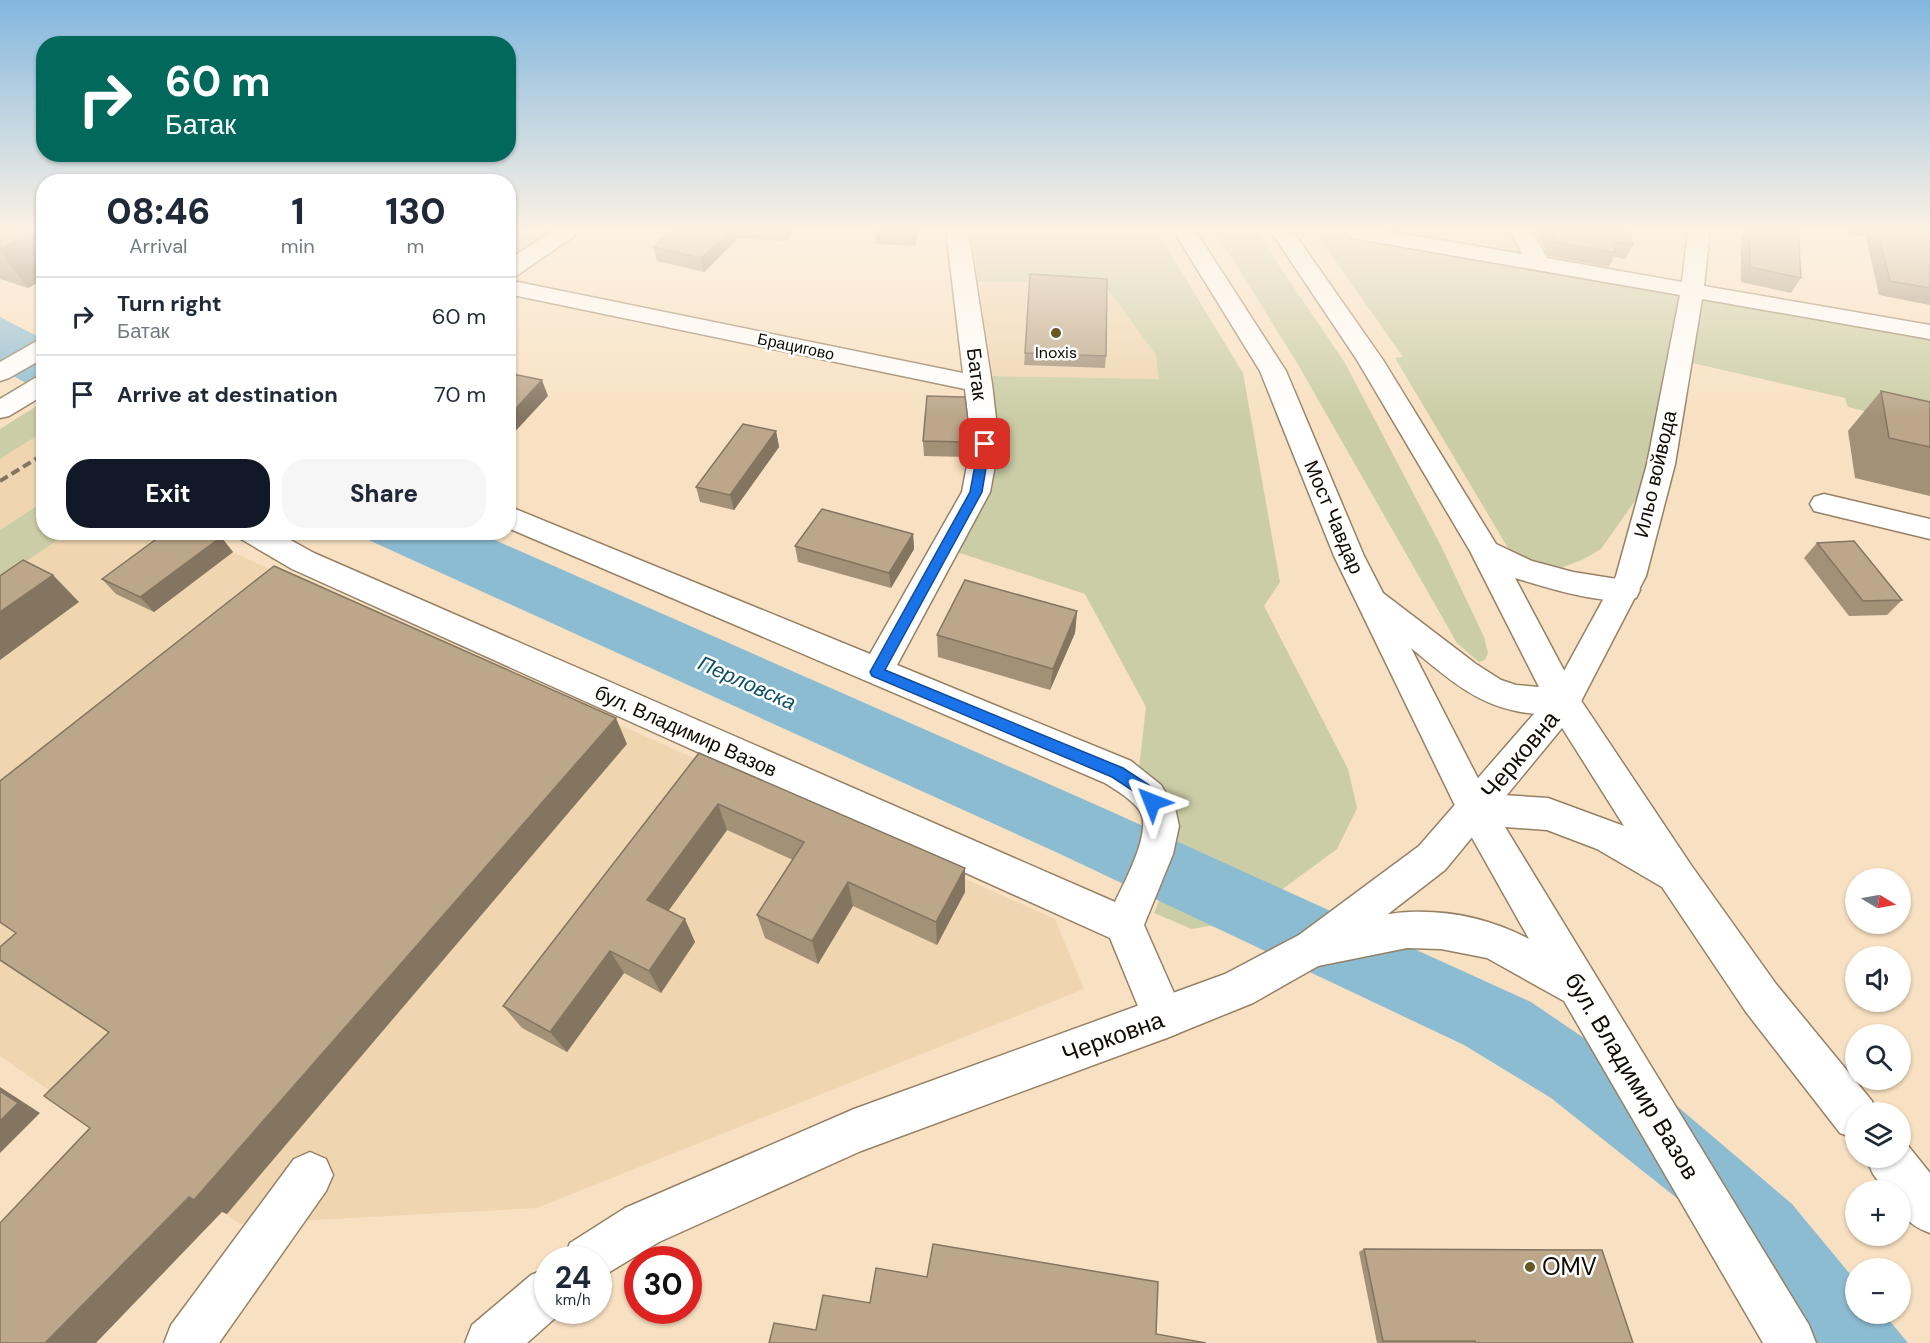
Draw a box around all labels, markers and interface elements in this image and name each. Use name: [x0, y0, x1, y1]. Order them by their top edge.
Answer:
text: 60 m: [165, 54, 271, 109]
icon: right: [66, 60, 144, 138]
text: Батак: [165, 107, 236, 142]
text: 08:46: [106, 188, 210, 235]
text: 1: [291, 188, 304, 235]
text: 130: [385, 188, 446, 235]
text: Arrival: [129, 233, 188, 259]
text: min: [281, 233, 315, 259]
text: m: [406, 233, 424, 259]
text: Turn right: [117, 289, 222, 318]
icon: right: [66, 300, 99, 333]
text: 60 m: [432, 302, 486, 331]
text: Батак: [117, 318, 170, 344]
marker: Inoxis: [1049, 326, 1063, 340]
street label: Брацигово: [756, 328, 836, 365]
place label: Inoxis: [1035, 342, 1077, 363]
street label: Батак: [961, 346, 993, 402]
icon: arrive: [66, 378, 99, 411]
text: Arrive at destination: [117, 380, 338, 409]
text: 70 m: [434, 380, 486, 409]
street label: Ильо войвода: [1628, 407, 1682, 540]
pin: [959, 418, 1010, 469]
icon: arrive: [968, 427, 1001, 460]
street label: Мост Чавдар: [1298, 456, 1370, 578]
button: Exit: [66, 459, 270, 528]
button: Share: [282, 459, 486, 528]
water label: Перловска: [694, 649, 800, 717]
street label: бул. Владимир Вазов: [591, 679, 781, 783]
street label: Черковна: [1474, 704, 1566, 805]
position arrow: [1120, 770, 1184, 834]
north arrow: [1845, 868, 1911, 934]
map controls: [1845, 868, 1911, 1324]
button: sound: [1845, 946, 1911, 1012]
street label: бул. Владимир Вазов: [1558, 967, 1707, 1185]
street label: Черковна: [1058, 1004, 1169, 1069]
button: search: [1845, 1024, 1911, 1090]
button: layers: [1845, 1102, 1911, 1168]
button: +: [1845, 1180, 1911, 1246]
speed limit sign: 30: [624, 1246, 702, 1324]
place label: OMV: [1542, 1251, 1597, 1282]
text: 24: [555, 1258, 591, 1297]
button: −: [1845, 1258, 1911, 1324]
marker: OMV: [1523, 1260, 1537, 1274]
text: km/h: [555, 1290, 591, 1310]

